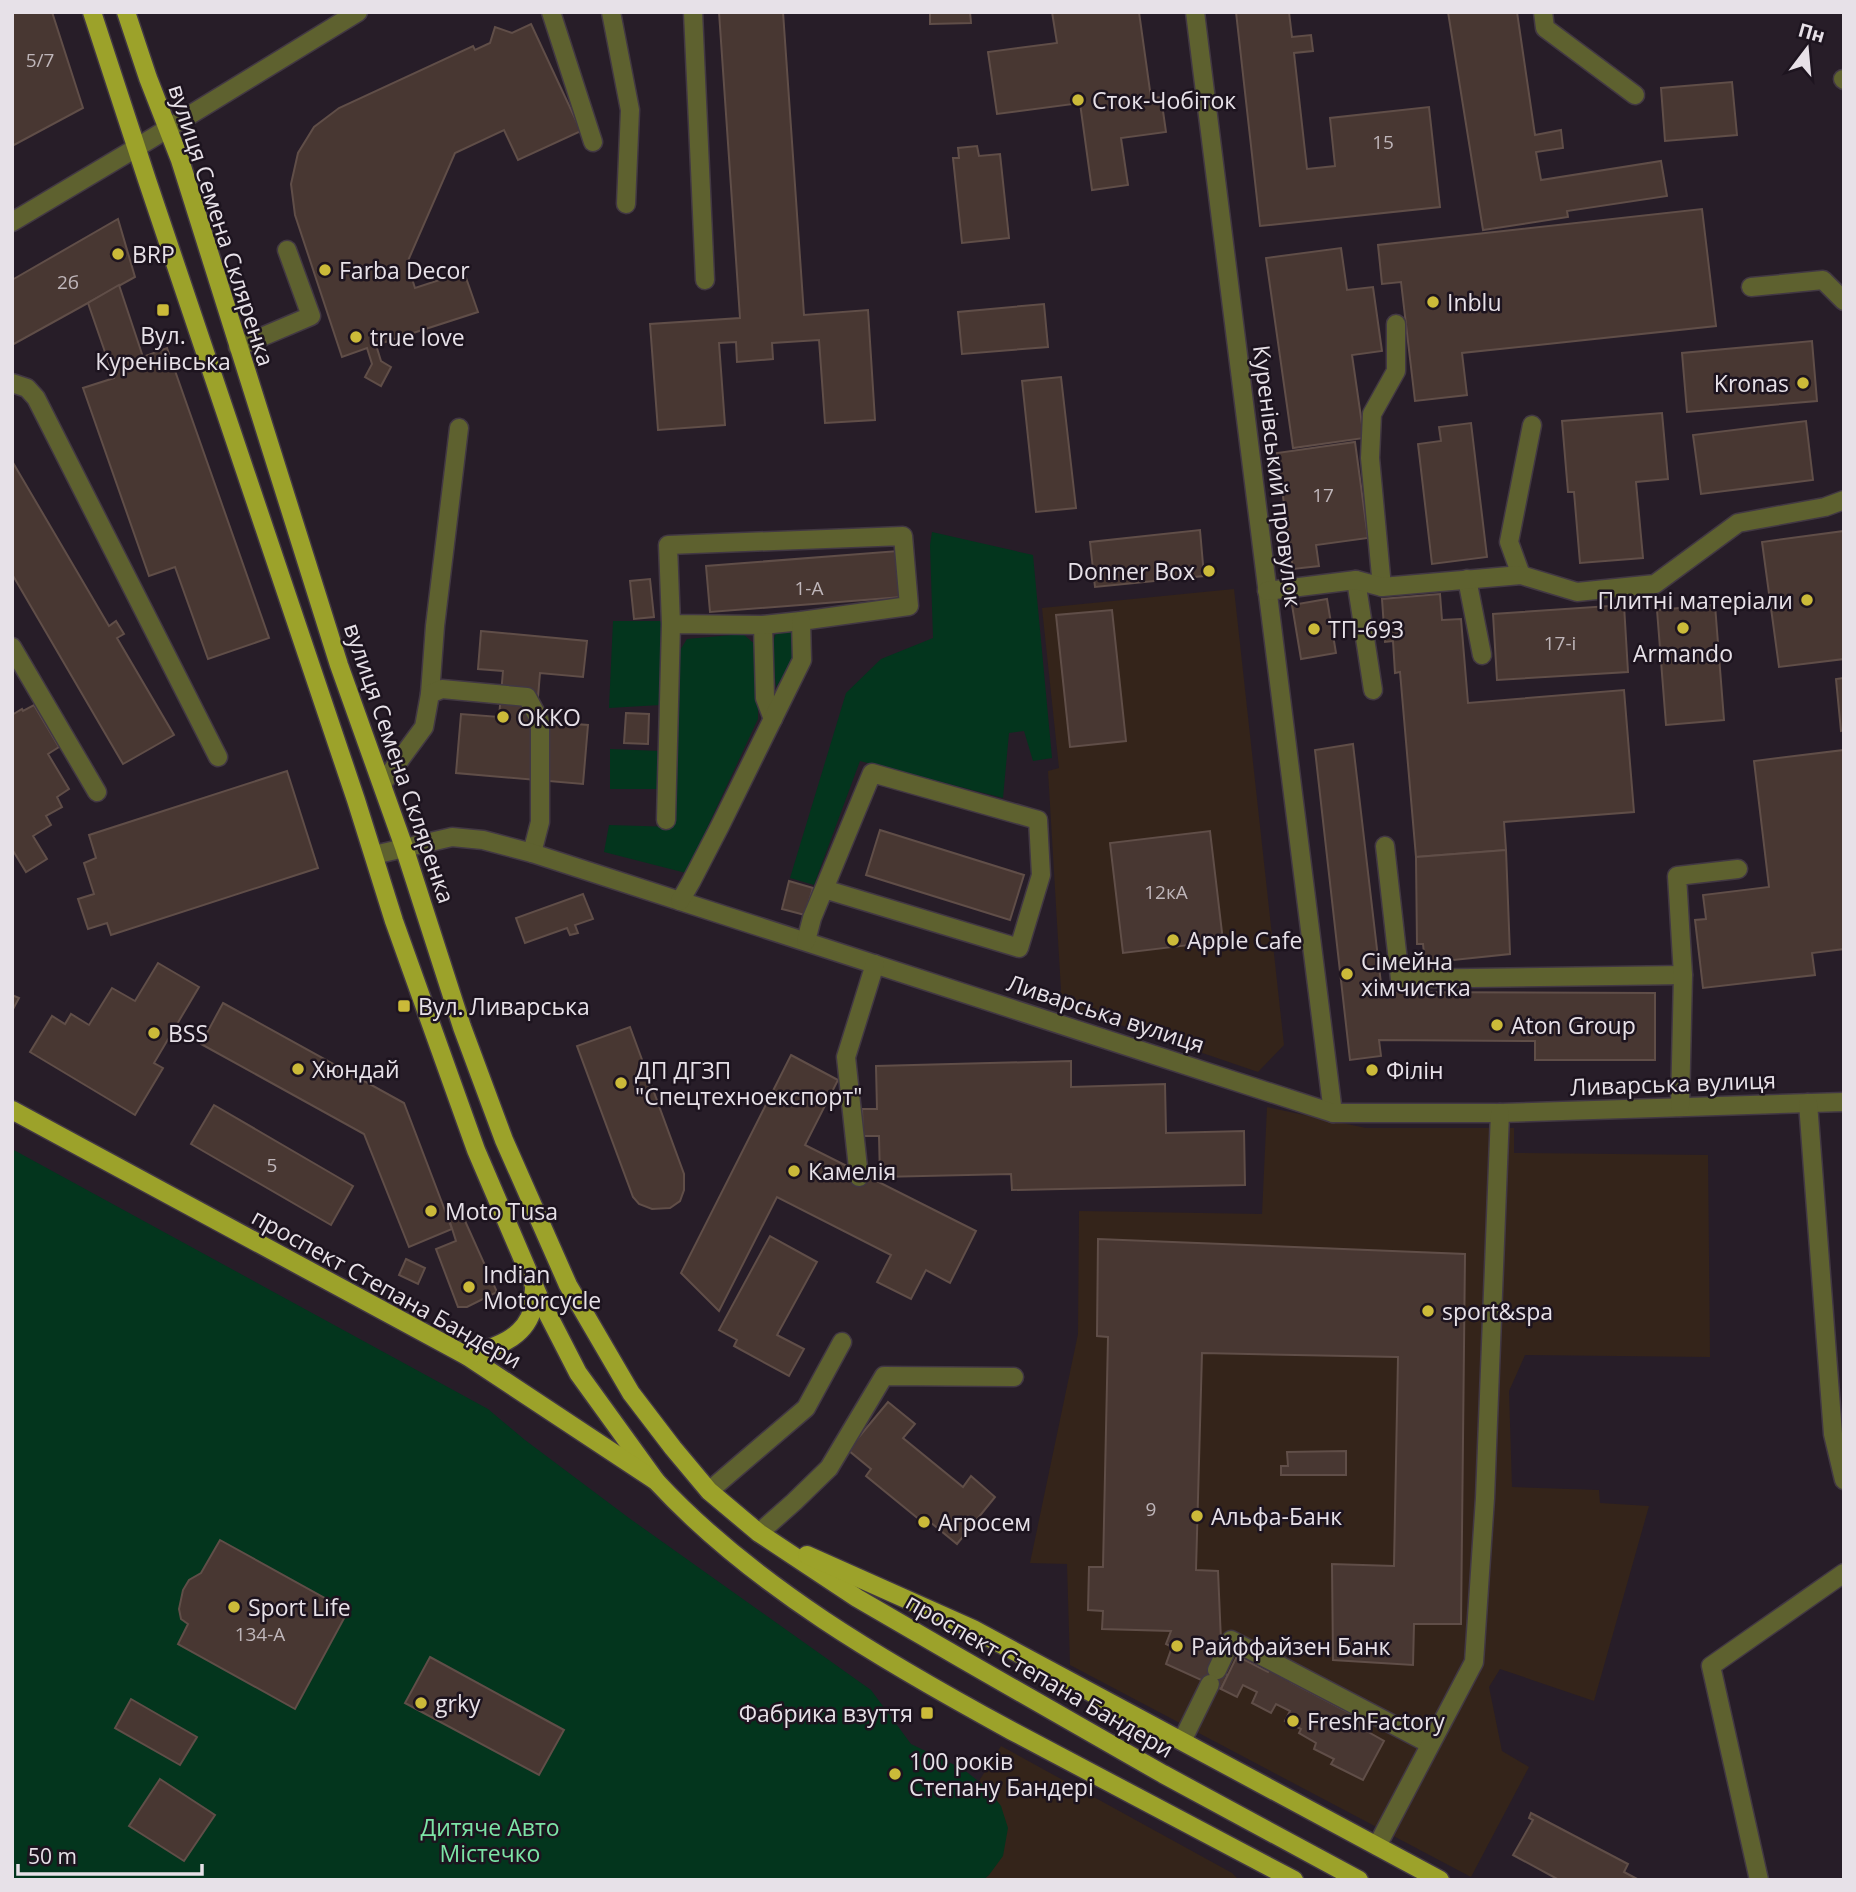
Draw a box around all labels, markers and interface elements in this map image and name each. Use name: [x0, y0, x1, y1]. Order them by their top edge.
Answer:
north arrow: [1772, 14, 1842, 84]
text: Пн: [1795, 16, 1828, 49]
house number: 5/7: [26, 47, 54, 73]
street label: вулиця Семена Скляренка: [161, 80, 283, 370]
place label: Сток-Чобіток: [1092, 84, 1236, 116]
marker: Сток-Чобіток: [1070, 92, 1086, 108]
house number: 15: [1372, 129, 1394, 155]
place label: BRP: [132, 238, 175, 270]
marker: BRP: [110, 246, 126, 262]
place label: Farba Decor: [339, 254, 470, 286]
marker: Farba Decor: [317, 262, 333, 278]
house number: 2б: [57, 269, 79, 295]
place label: Inblu: [1447, 286, 1502, 318]
marker: Inblu: [1425, 294, 1441, 310]
marker: Вул. Куренівська: [155, 302, 171, 318]
place label: Вул. Куренівська: [95, 319, 231, 377]
place label: true love: [370, 321, 465, 353]
marker: true love: [348, 329, 364, 345]
street label: Куренівський провулок: [1246, 343, 1310, 609]
place label: Kronas: [1714, 367, 1789, 399]
marker: Kronas: [1795, 375, 1811, 391]
house number: 17: [1312, 482, 1334, 508]
place label: Donner Box: [1067, 555, 1195, 587]
marker: Donner Box: [1201, 563, 1217, 579]
house number: 1-А: [795, 575, 824, 601]
place label: Плитні матеріали: [1597, 584, 1793, 616]
marker: Плитні матеріали: [1799, 592, 1815, 608]
place label: ТП-693: [1328, 613, 1404, 645]
street label: вулиця Семена Скляренка: [337, 619, 463, 907]
marker: Armando: [1675, 620, 1691, 636]
marker: ТП-693: [1306, 621, 1322, 637]
house number: 17-і: [1544, 630, 1576, 656]
place label: Armando: [1633, 637, 1733, 669]
place label: ОККО: [517, 701, 581, 733]
marker: ОККО: [495, 709, 511, 725]
house number: 12кА: [1144, 879, 1188, 905]
place label: Apple Cafe: [1187, 924, 1302, 956]
marker: Apple Cafe: [1165, 932, 1181, 948]
place label: Сімейна хімчистка: [1361, 945, 1471, 1003]
street label: Ливарська вулиця: [1003, 966, 1209, 1060]
marker: Сімейна хімчистка: [1339, 966, 1355, 982]
place label: Вул. Ливарська: [418, 990, 590, 1022]
marker: Вул. Ливарська: [396, 998, 412, 1014]
place label: Aton Group: [1511, 1009, 1636, 1041]
place label: BSS: [168, 1017, 208, 1049]
marker: Aton Group: [1489, 1017, 1505, 1033]
marker: BSS: [146, 1025, 162, 1041]
place label: Хюндай: [312, 1053, 400, 1085]
place label: ДП ДГЗП "Спецтехноекспорт": [635, 1054, 862, 1112]
place label: Філін: [1386, 1054, 1444, 1086]
marker: Хюндай: [290, 1061, 306, 1077]
marker: Філін: [1364, 1062, 1380, 1078]
street label: Ливарська вулиця: [1570, 1063, 1776, 1103]
marker: ДП ДГЗП "Спецтехноекспорт": [613, 1075, 629, 1091]
house number: 5: [267, 1152, 277, 1178]
place label: Камелія: [808, 1155, 896, 1187]
marker: Камелія: [786, 1163, 802, 1179]
place label: Moto Tusa: [445, 1195, 558, 1227]
street label: проспект Степана Бандери: [246, 1200, 528, 1376]
marker: Moto Tusa: [423, 1203, 439, 1219]
place label: Indian Motorcycle: [483, 1258, 601, 1316]
marker: Indian Motorcycle: [461, 1279, 477, 1295]
place label: sport&spa: [1442, 1295, 1553, 1327]
marker: sport&spa: [1420, 1303, 1436, 1319]
house number: 9: [1146, 1496, 1156, 1522]
place label: Альфа-Банк: [1211, 1500, 1342, 1532]
place label: Агросем: [938, 1506, 1031, 1538]
marker: Альфа-Банк: [1189, 1508, 1205, 1524]
marker: Агросем: [916, 1514, 932, 1530]
street label: проспект Степана Бандери: [900, 1585, 1180, 1765]
place label: Sport Life: [248, 1591, 351, 1623]
marker: Sport Life: [226, 1599, 242, 1615]
house number: 134-А: [235, 1621, 285, 1647]
place label: Райффайзен Банк: [1191, 1630, 1391, 1662]
marker: Райффайзен Банк: [1169, 1638, 1185, 1654]
place label: grky: [435, 1687, 481, 1719]
marker: grky: [413, 1695, 429, 1711]
place label: Фабрика взуття: [739, 1697, 913, 1729]
marker: Фабрика взуття: [919, 1705, 935, 1721]
place label: FreshFactory: [1307, 1705, 1445, 1737]
marker: FreshFactory: [1285, 1713, 1301, 1729]
place label: 100 років Степану Бандері: [909, 1745, 1094, 1803]
marker: 100 років Степану Бандері: [887, 1766, 903, 1782]
park label: Дитяче Авто Містечко: [420, 1811, 560, 1869]
scale bar: [18, 1832, 201, 1876]
text: 50 m: [28, 1842, 77, 1870]

